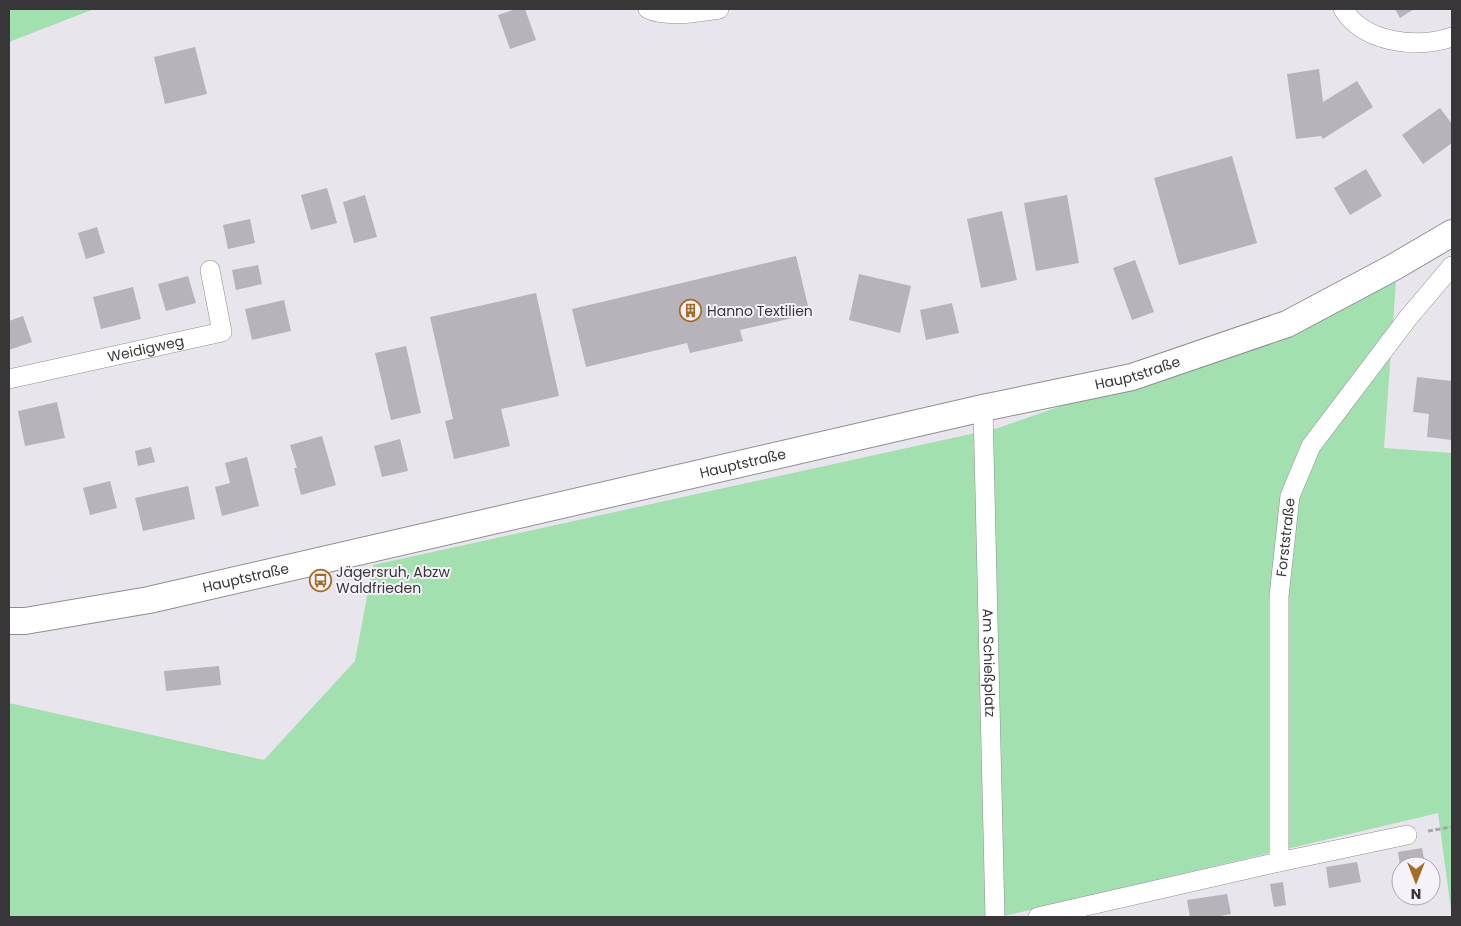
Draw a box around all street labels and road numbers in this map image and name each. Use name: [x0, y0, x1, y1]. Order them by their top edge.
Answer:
street label: Weidigweg: [106, 331, 186, 367]
street label: Hauptstraße: [1093, 351, 1183, 394]
street label: Hauptstraße: [698, 444, 788, 483]
street label: Forststraße: [1271, 497, 1300, 578]
street label: Hauptstraße: [201, 558, 291, 597]
street label: Am Schießplatz: [978, 608, 1000, 718]

